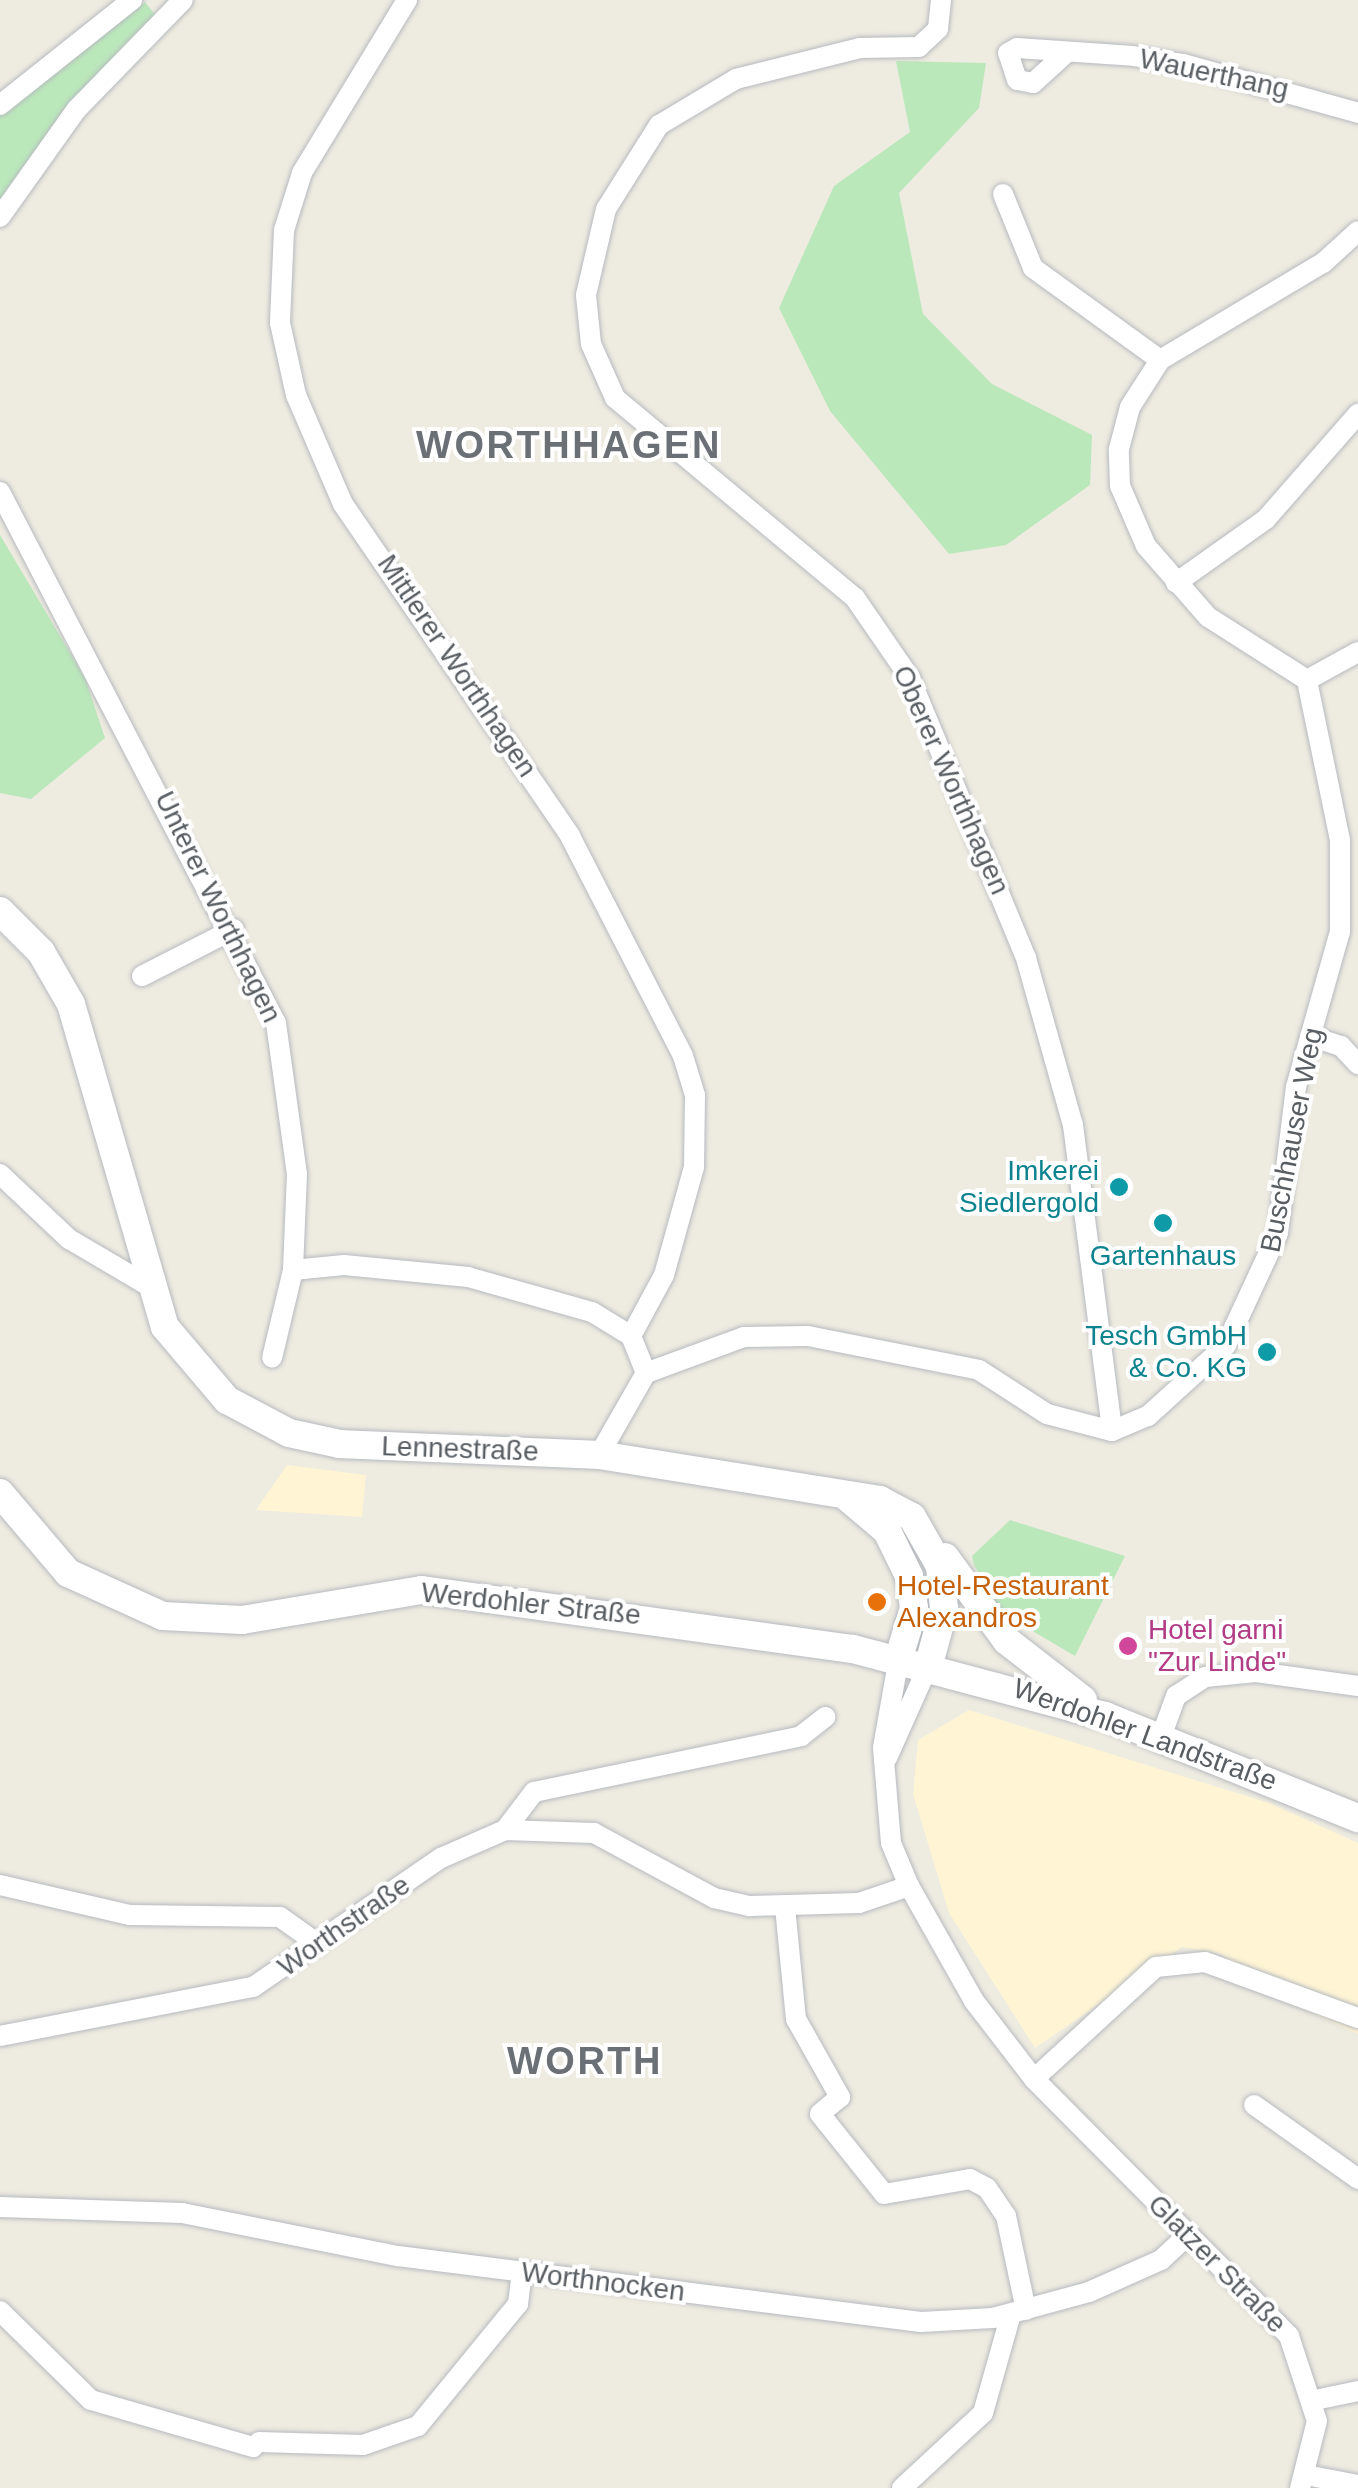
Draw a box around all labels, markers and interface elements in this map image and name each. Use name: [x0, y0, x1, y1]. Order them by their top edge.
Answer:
street label: Wauerthang: [1136, 42, 1292, 106]
district label: WORTHHAGEN: [416, 423, 722, 469]
street label: Mittlerer Worthhagen: [370, 548, 544, 784]
street label: Oberer Worthhagen: [885, 660, 1017, 900]
street label: Unterer Worthhagen: [147, 786, 289, 1028]
street label: Buschhauser Weg: [1254, 1025, 1330, 1255]
place label: Imkerei Siedlergold: [959, 1154, 1099, 1220]
marker: Imkerei Siedlergold: [1108, 1176, 1130, 1198]
marker: Gartenhaus: [1152, 1212, 1174, 1234]
place label: Gartenhaus: [1090, 1239, 1236, 1273]
place label: Tesch GmbH & Co. KG: [1085, 1319, 1247, 1385]
marker: Tesch GmbH & Co. KG: [1256, 1341, 1278, 1363]
street label: Lennestraße: [381, 1429, 539, 1469]
place label: Hotel-Restaurant Alexandros: [897, 1569, 1109, 1635]
street label: Werdohler Straße: [420, 1576, 642, 1632]
marker: Hotel-Restaurant Alexandros: [866, 1591, 888, 1613]
place label: Hotel garni "Zur Linde": [1148, 1613, 1286, 1679]
marker: Hotel garni "Zur Linde": [1117, 1635, 1139, 1657]
street label: Werdohler Landstraße: [1009, 1672, 1281, 1798]
street label: Worthstraße: [271, 1868, 417, 1984]
district label: WORTH: [507, 2039, 663, 2085]
street label: Glatzer Straße: [1141, 2188, 1293, 2340]
street label: Worthnocken: [519, 2255, 687, 2309]

